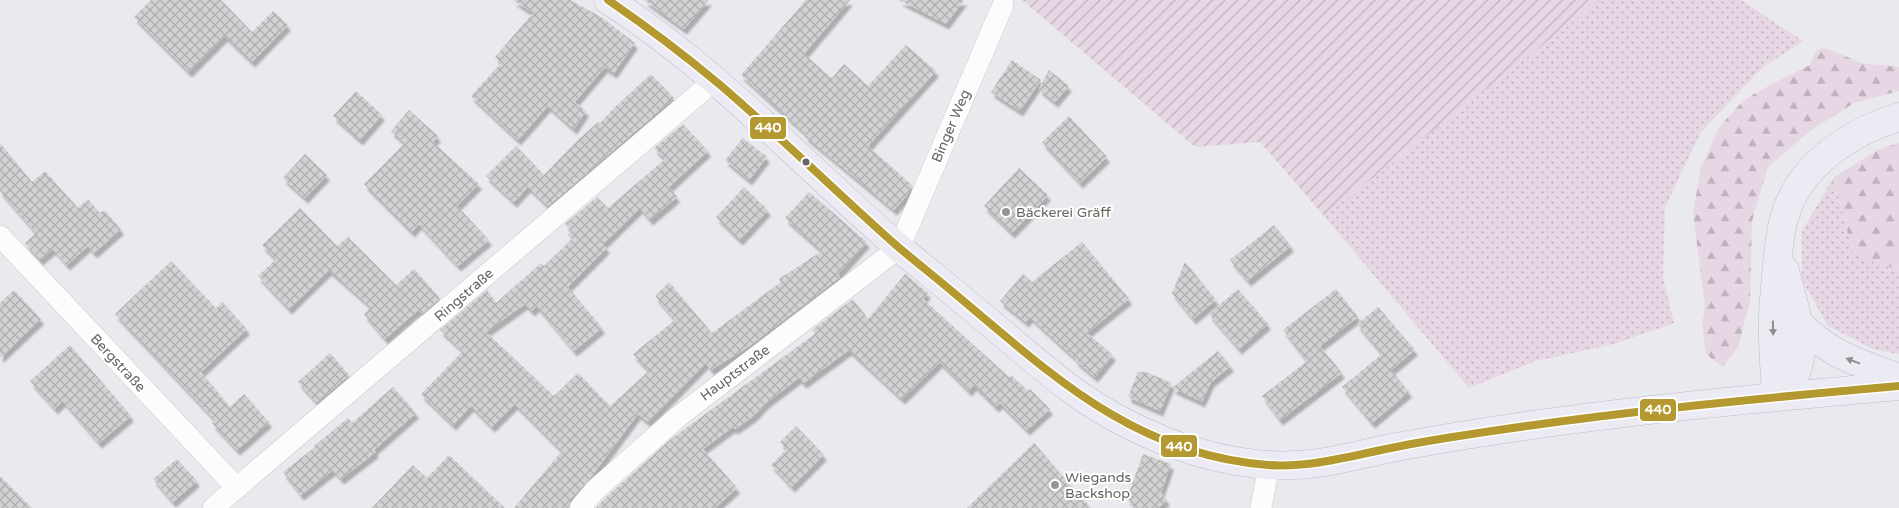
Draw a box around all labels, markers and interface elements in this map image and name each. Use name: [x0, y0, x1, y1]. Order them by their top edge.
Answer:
street label: Binger Weg: [928, 87, 974, 165]
line badge: 440: [749, 116, 787, 140]
text: 440: [755, 119, 781, 136]
unlabelled marker: [801, 157, 811, 167]
place label: Bäckerei Gräff: [1016, 204, 1111, 221]
marker: Bäckerei Gräff: [1000, 206, 1012, 218]
street label: Ringstraße: [431, 265, 497, 325]
one-way arrow: [1769, 320, 1777, 336]
street label: Bergstraße: [87, 330, 149, 396]
street label: Hauptstraße: [697, 341, 773, 405]
one-way arrow: [1845, 357, 1860, 365]
line badge: 440: [1639, 398, 1677, 422]
text: 440: [1645, 401, 1671, 418]
line badge: 440: [1160, 434, 1198, 458]
text: 440: [1166, 438, 1192, 455]
place label: Wiegands Backshop: [1065, 469, 1131, 502]
marker: Wiegands Backshop: [1049, 479, 1061, 491]

